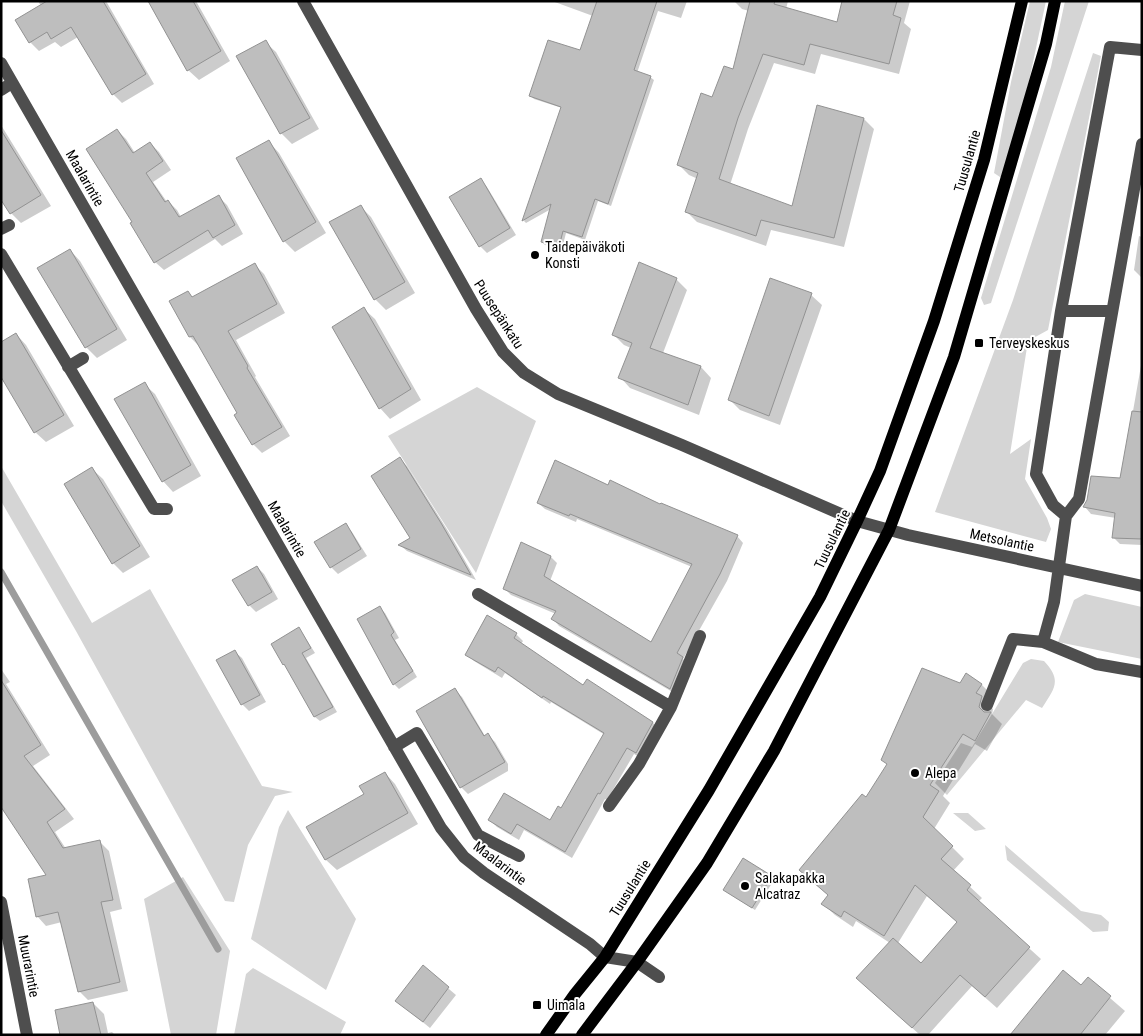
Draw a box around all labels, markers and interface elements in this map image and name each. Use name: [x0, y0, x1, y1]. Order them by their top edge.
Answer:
street label: Tuusulantie: [950, 128, 984, 194]
street label: Maalarintie: [63, 147, 108, 209]
place label: Taidepäiväkoti Konsti: [545, 239, 625, 271]
marker: Taidepäiväkoti Konsti: [529, 249, 541, 261]
street label: Puusepänkatu: [471, 277, 527, 351]
place label: Terveyskeskus: [989, 335, 1070, 351]
marker: Terveyskeskus: [973, 337, 985, 349]
street label: Maalarintie: [265, 498, 310, 560]
street label: Tuusulantie: [811, 506, 853, 571]
street label: Metsolantie: [968, 525, 1036, 555]
place label: Alepa: [925, 765, 956, 781]
marker: Alepa: [909, 767, 921, 779]
street label: Maalarintie: [470, 838, 530, 888]
street label: Tuusulantie: [606, 856, 654, 919]
place label: Salakapakka Alcatraz: [755, 870, 825, 902]
marker: Salakapakka Alcatraz: [739, 880, 751, 892]
street label: Muurarintie: [15, 934, 43, 999]
place label: Uimala: [547, 997, 585, 1013]
marker: Uimala: [531, 999, 543, 1011]

